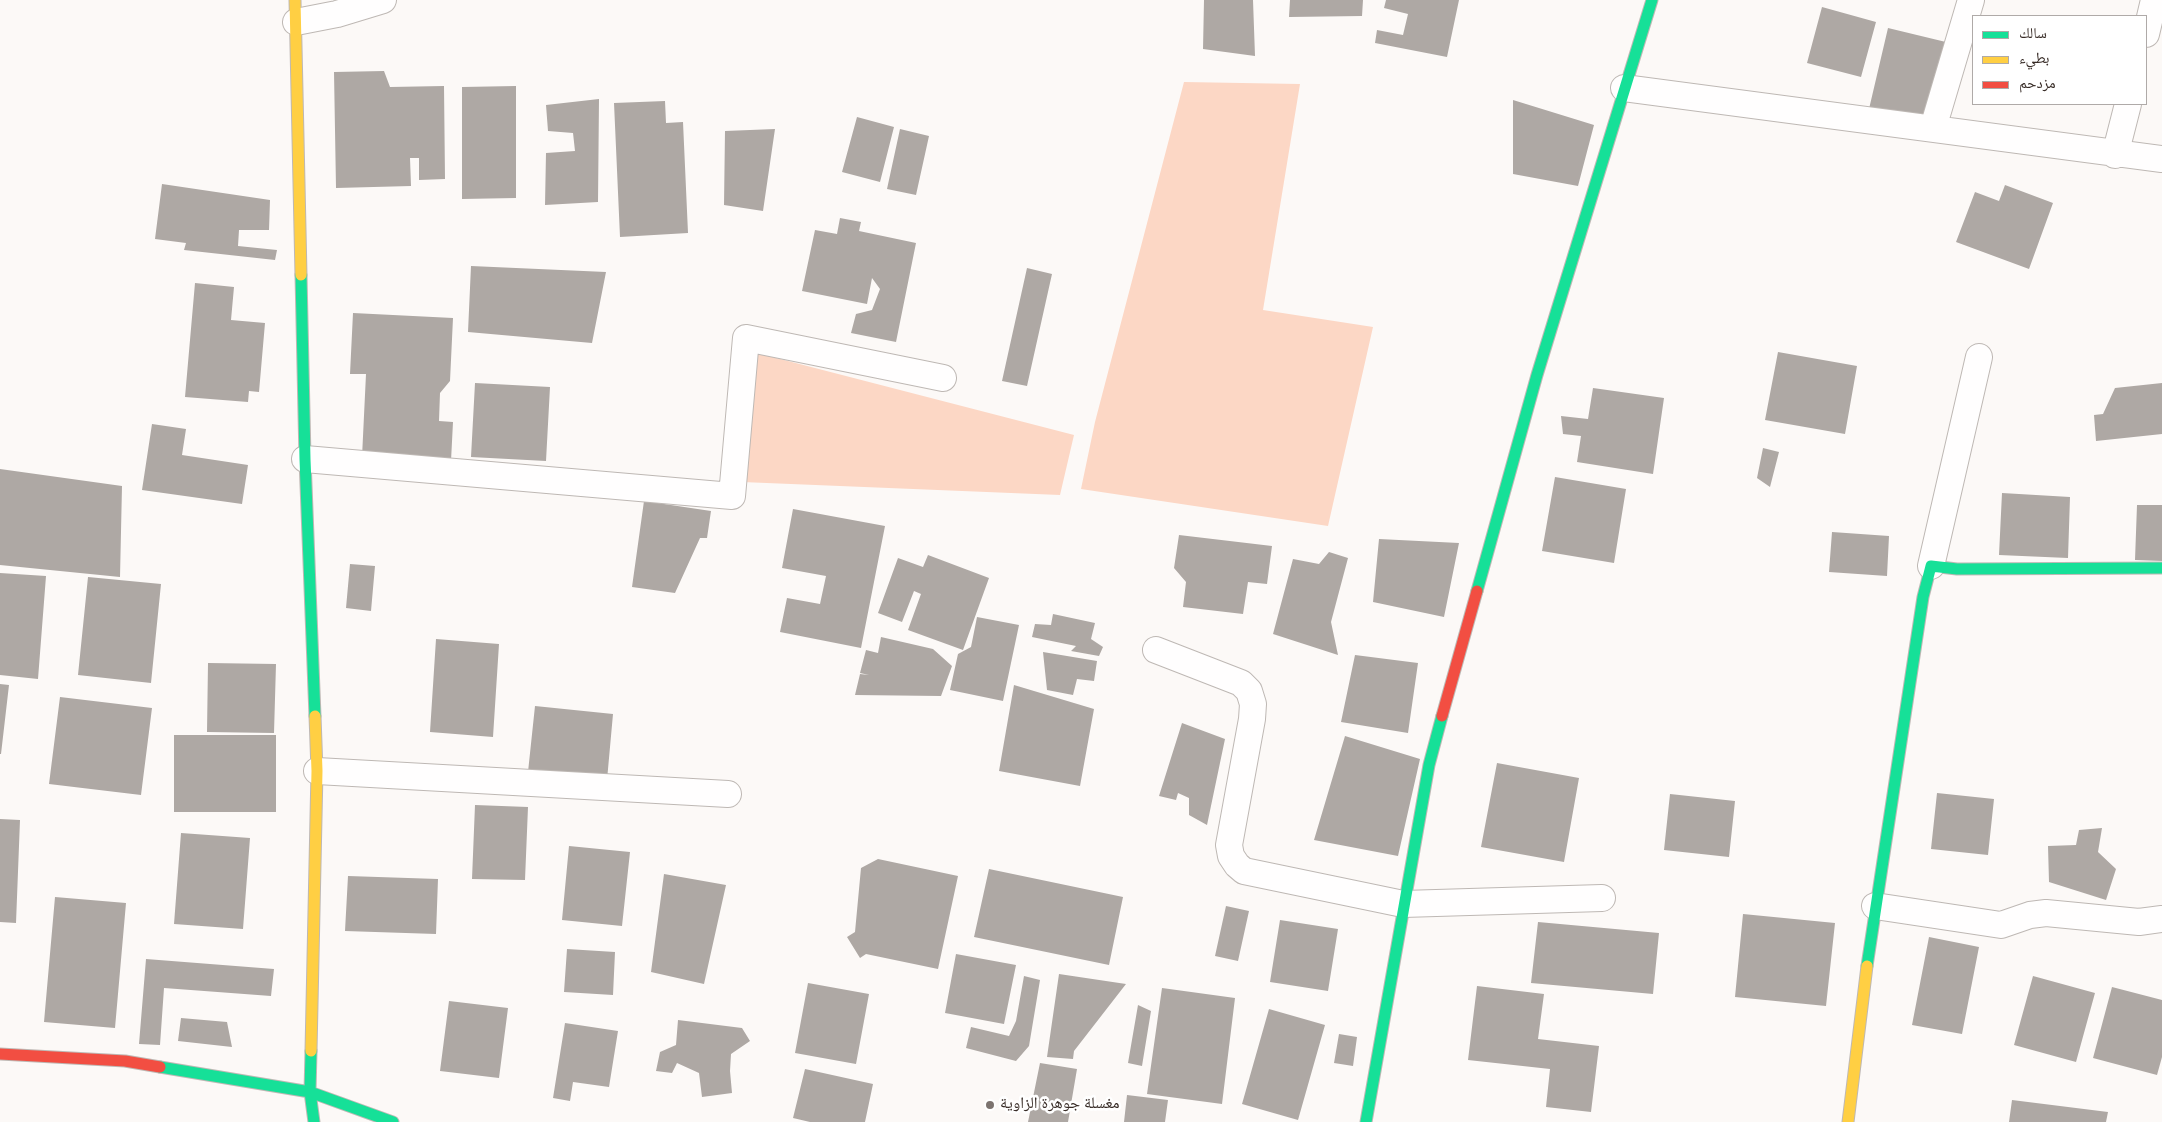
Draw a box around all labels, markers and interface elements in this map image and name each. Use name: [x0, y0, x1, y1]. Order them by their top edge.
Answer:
legend: [1972, 15, 2147, 105]
text: سالك: [2019, 25, 2047, 44]
text: بطيء: [2019, 50, 2049, 69]
text: مزدحم: [2019, 75, 2056, 94]
place label: مغسلة جوهرة الزاوية: [1000, 1095, 1120, 1115]
marker: مغسلة جوهرة الزاوية: [984, 1099, 996, 1111]

